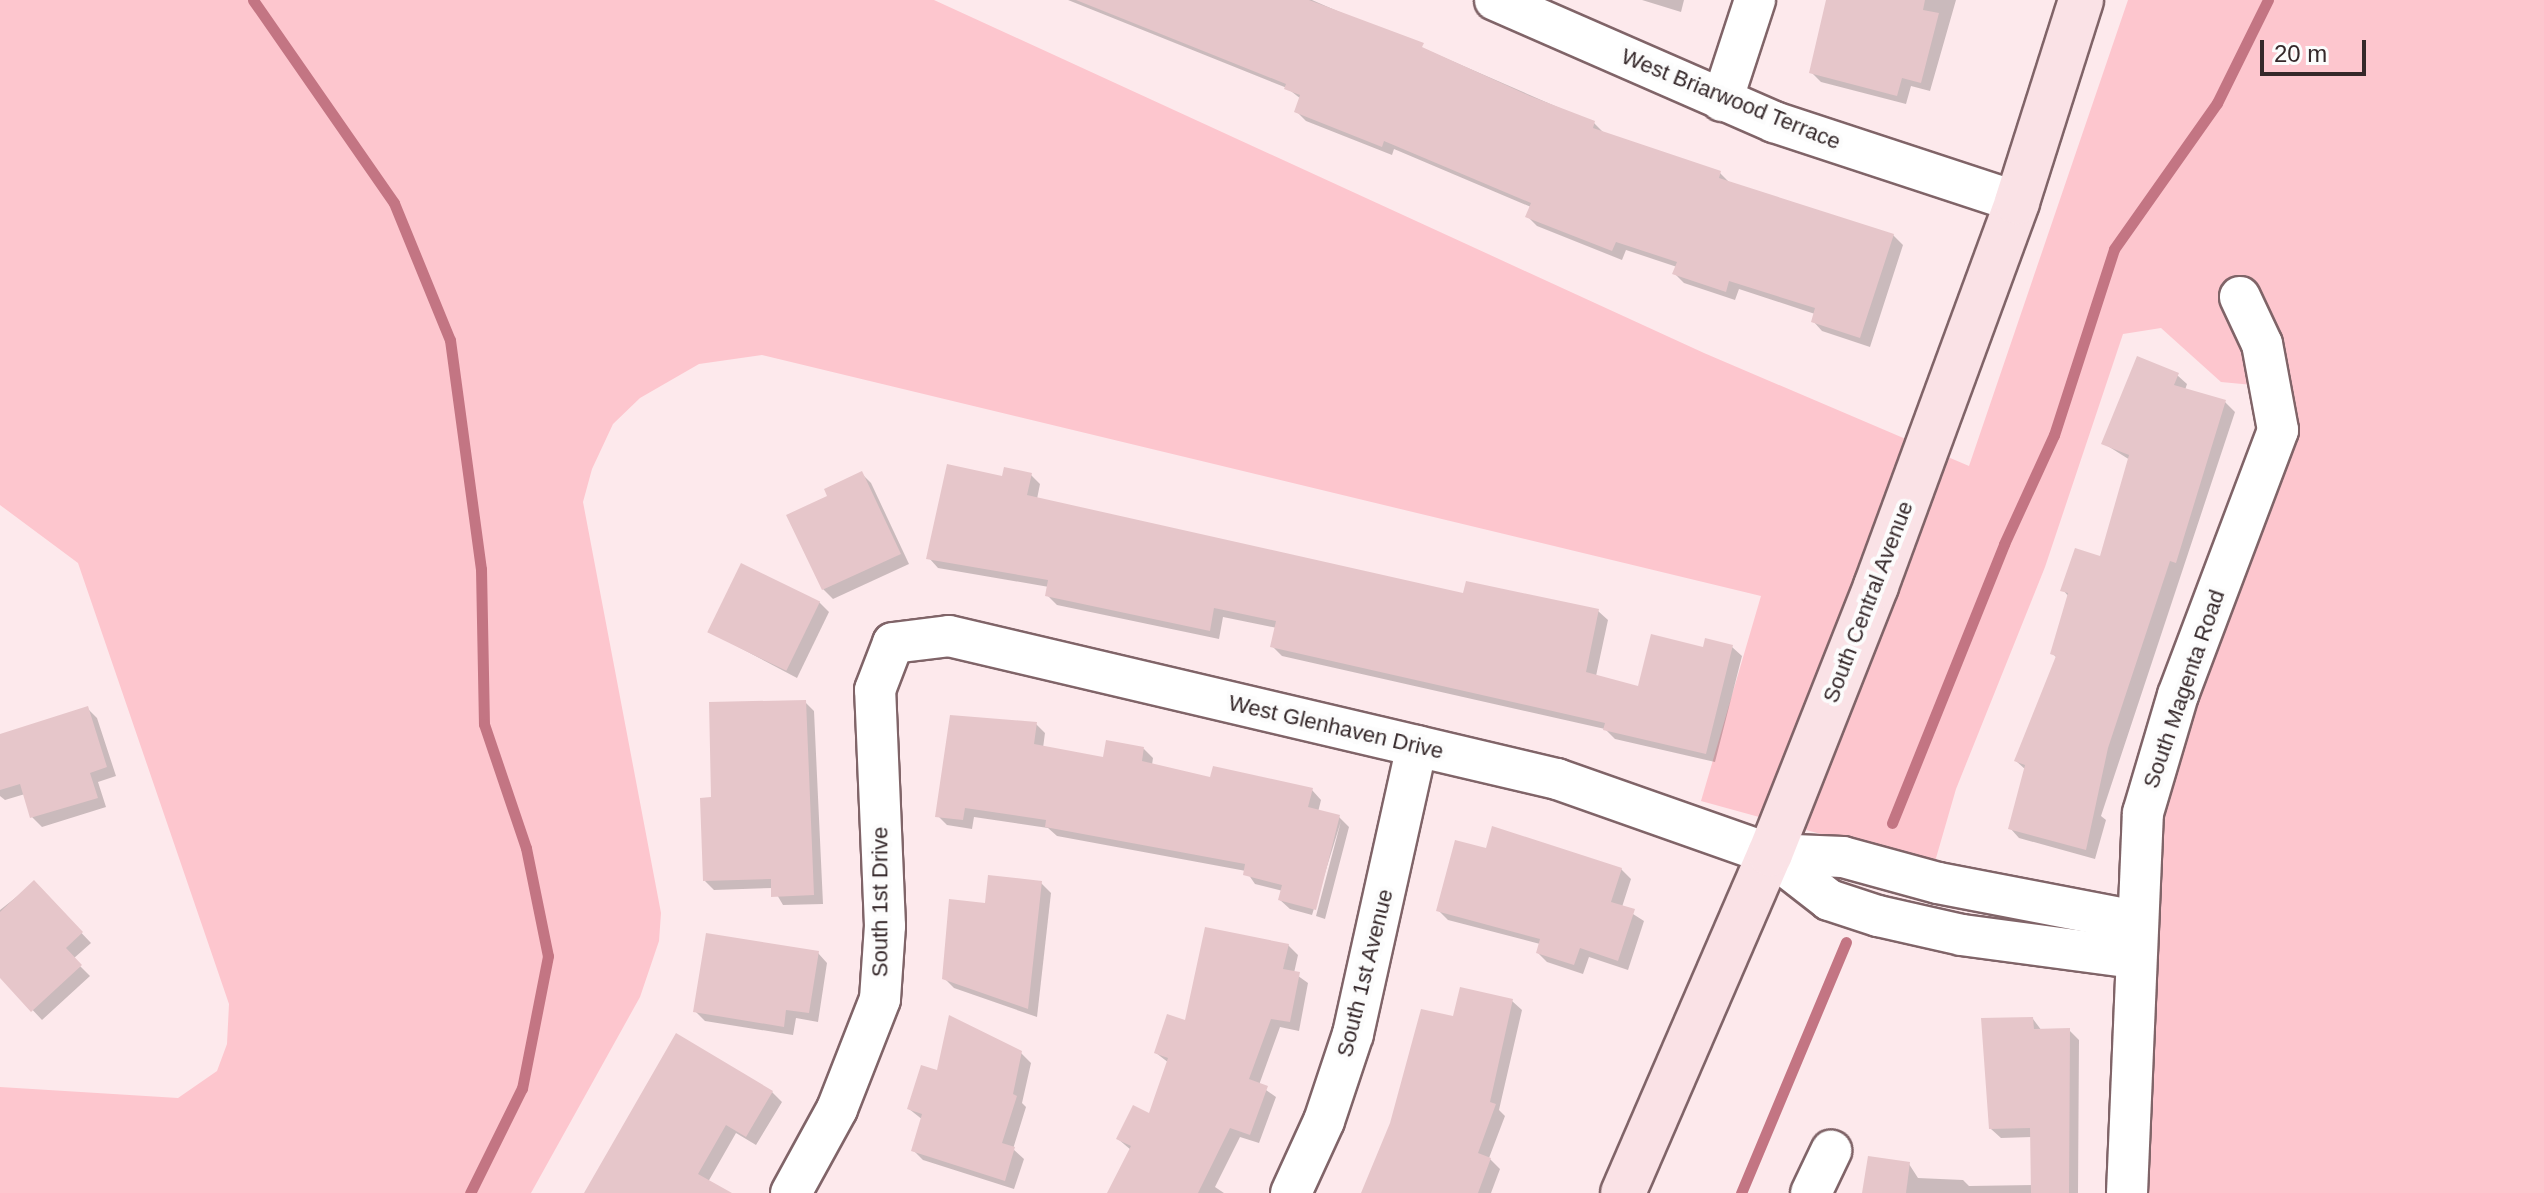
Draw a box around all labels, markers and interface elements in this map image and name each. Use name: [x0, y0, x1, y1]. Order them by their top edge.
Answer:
scale bar: [2264, 24, 2370, 74]
text: 20 m: [2274, 40, 2327, 67]
street label: West Briarwood Terrace: [1617, 43, 1845, 155]
street label: South Central Avenue: [1817, 497, 1919, 707]
street label: South Magenta Road: [2138, 586, 2230, 792]
street label: West Glenhaven Drive: [1226, 689, 1446, 765]
street label: South 1st Drive: [867, 827, 893, 977]
street label: South 1st Avenue: [1331, 886, 1399, 1060]

